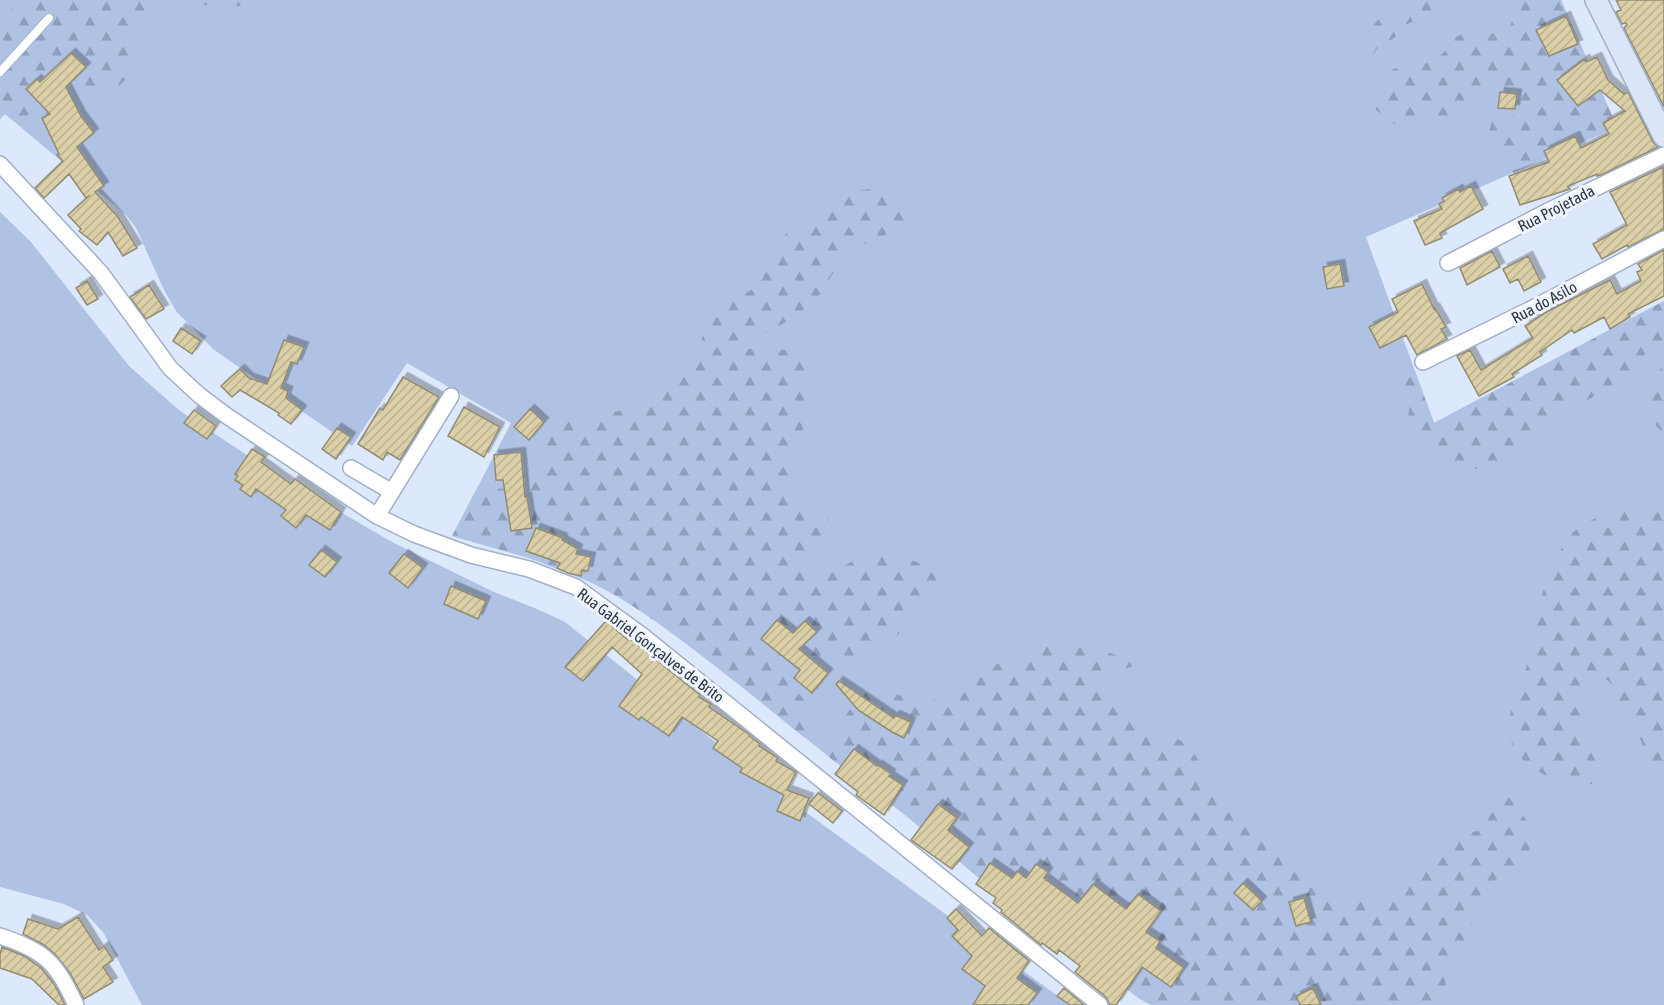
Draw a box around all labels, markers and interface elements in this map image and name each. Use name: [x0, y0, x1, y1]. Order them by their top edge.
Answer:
street label: Rua Projetada: [1515, 181, 1598, 236]
street label: Rua do Asilo: [1508, 277, 1580, 327]
street label: Rua Gabriel Gonçalves de Brito: [574, 584, 728, 707]

